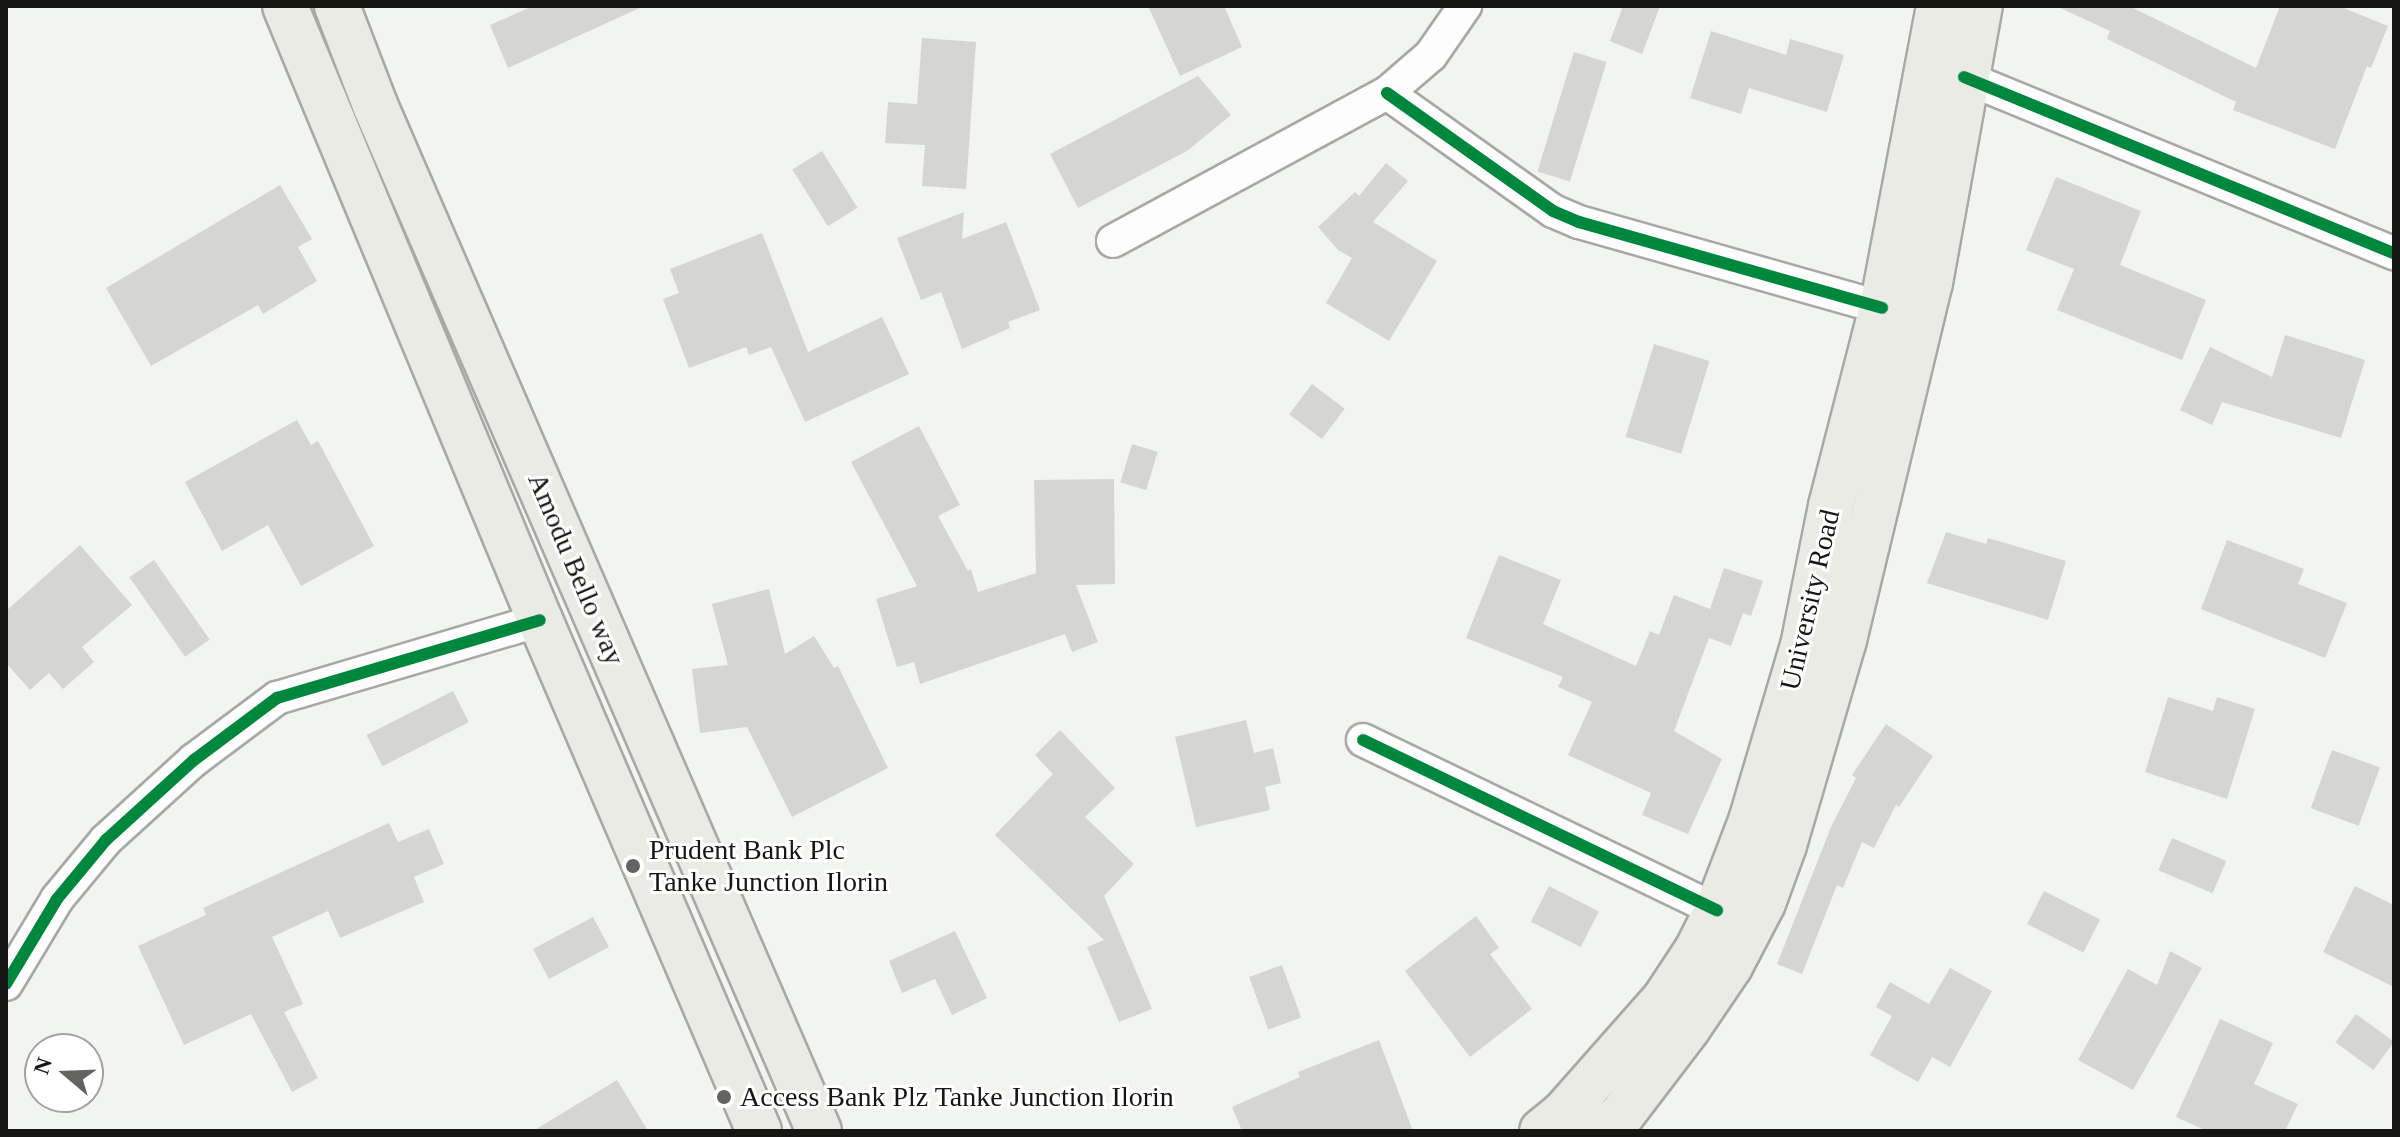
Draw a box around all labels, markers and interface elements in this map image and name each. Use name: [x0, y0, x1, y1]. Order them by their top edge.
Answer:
street label: Amodu Bello way: [520, 468, 632, 670]
street label: University Road: [1773, 506, 1847, 694]
place label: Prudent Bank Plc Tanke Junction Ilorin: [649, 833, 888, 899]
marker: Prudent Bank Plc Tanke Junction Ilorin: [624, 857, 642, 875]
north arrow: [24, 1033, 104, 1113]
text: N: [28, 1054, 57, 1077]
place label: Access Bank Plz Tanke Junction Ilorin: [740, 1080, 1174, 1114]
marker: Access Bank Plz Tanke Junction Ilorin: [715, 1088, 733, 1106]

